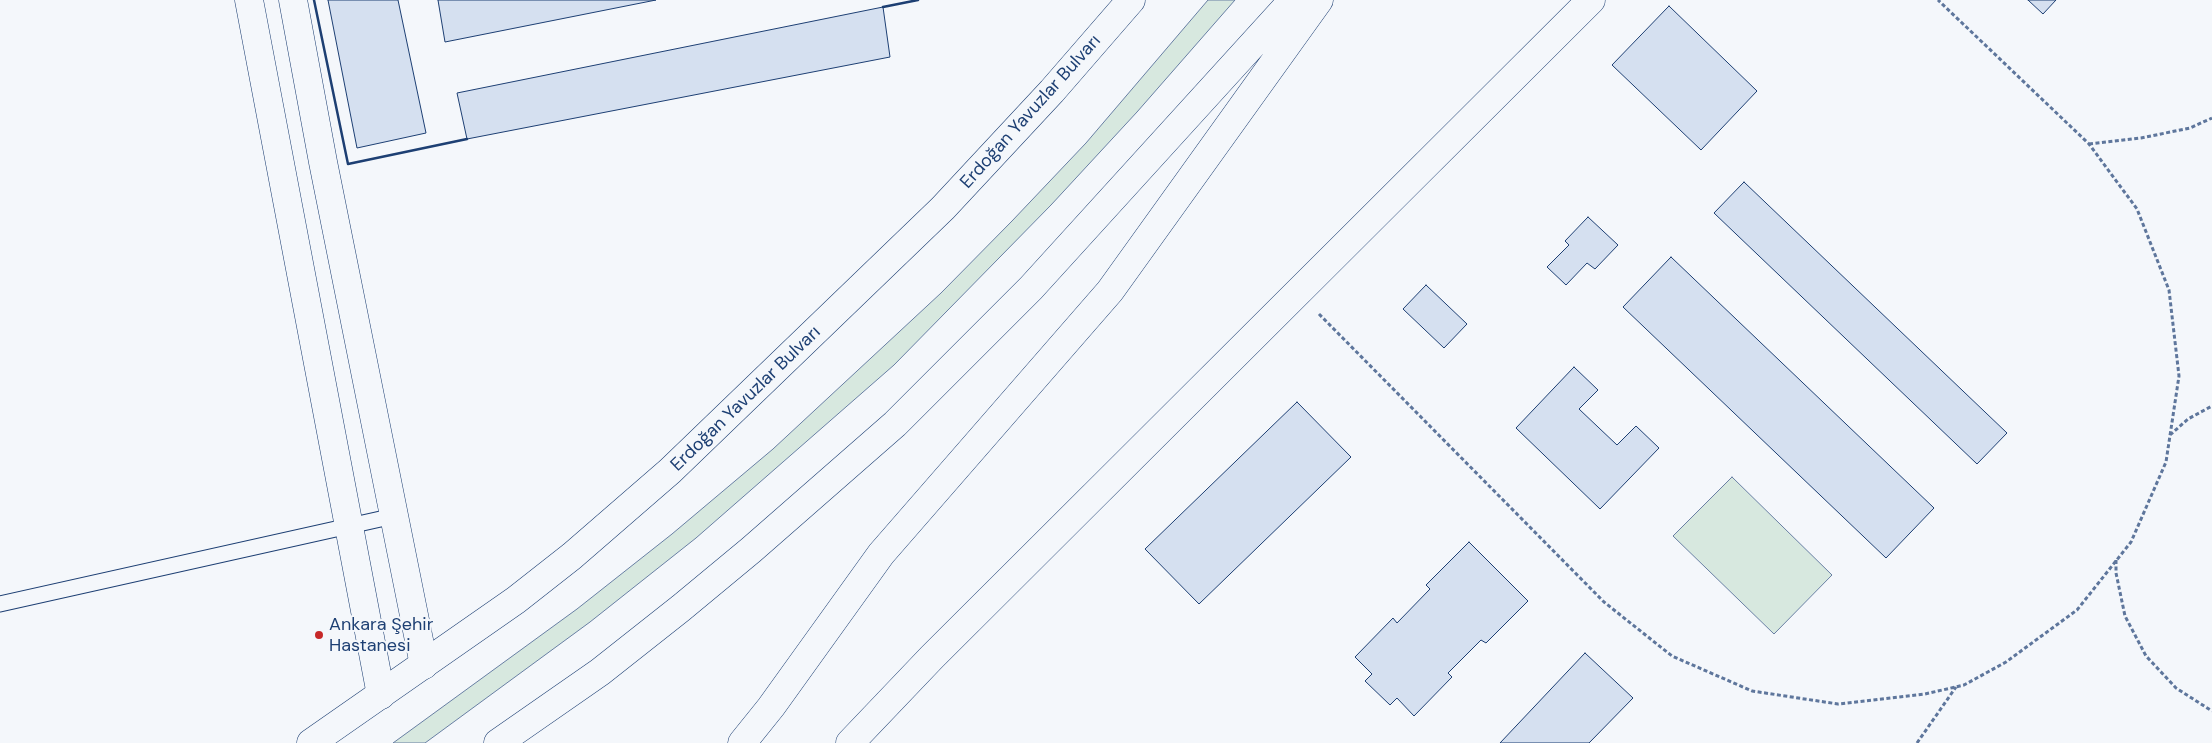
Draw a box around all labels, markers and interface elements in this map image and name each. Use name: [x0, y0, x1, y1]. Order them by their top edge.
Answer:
street label: Erdoğan Yavuzlar Bulvarı: [956, 31, 1106, 193]
street label: Erdoğan Yavuzlar Bulvarı: [667, 322, 825, 476]
place label: Ankara Şehir Hastanesi: [329, 614, 433, 656]
marker: Ankara Şehir Hastanesi: [313, 629, 325, 641]

